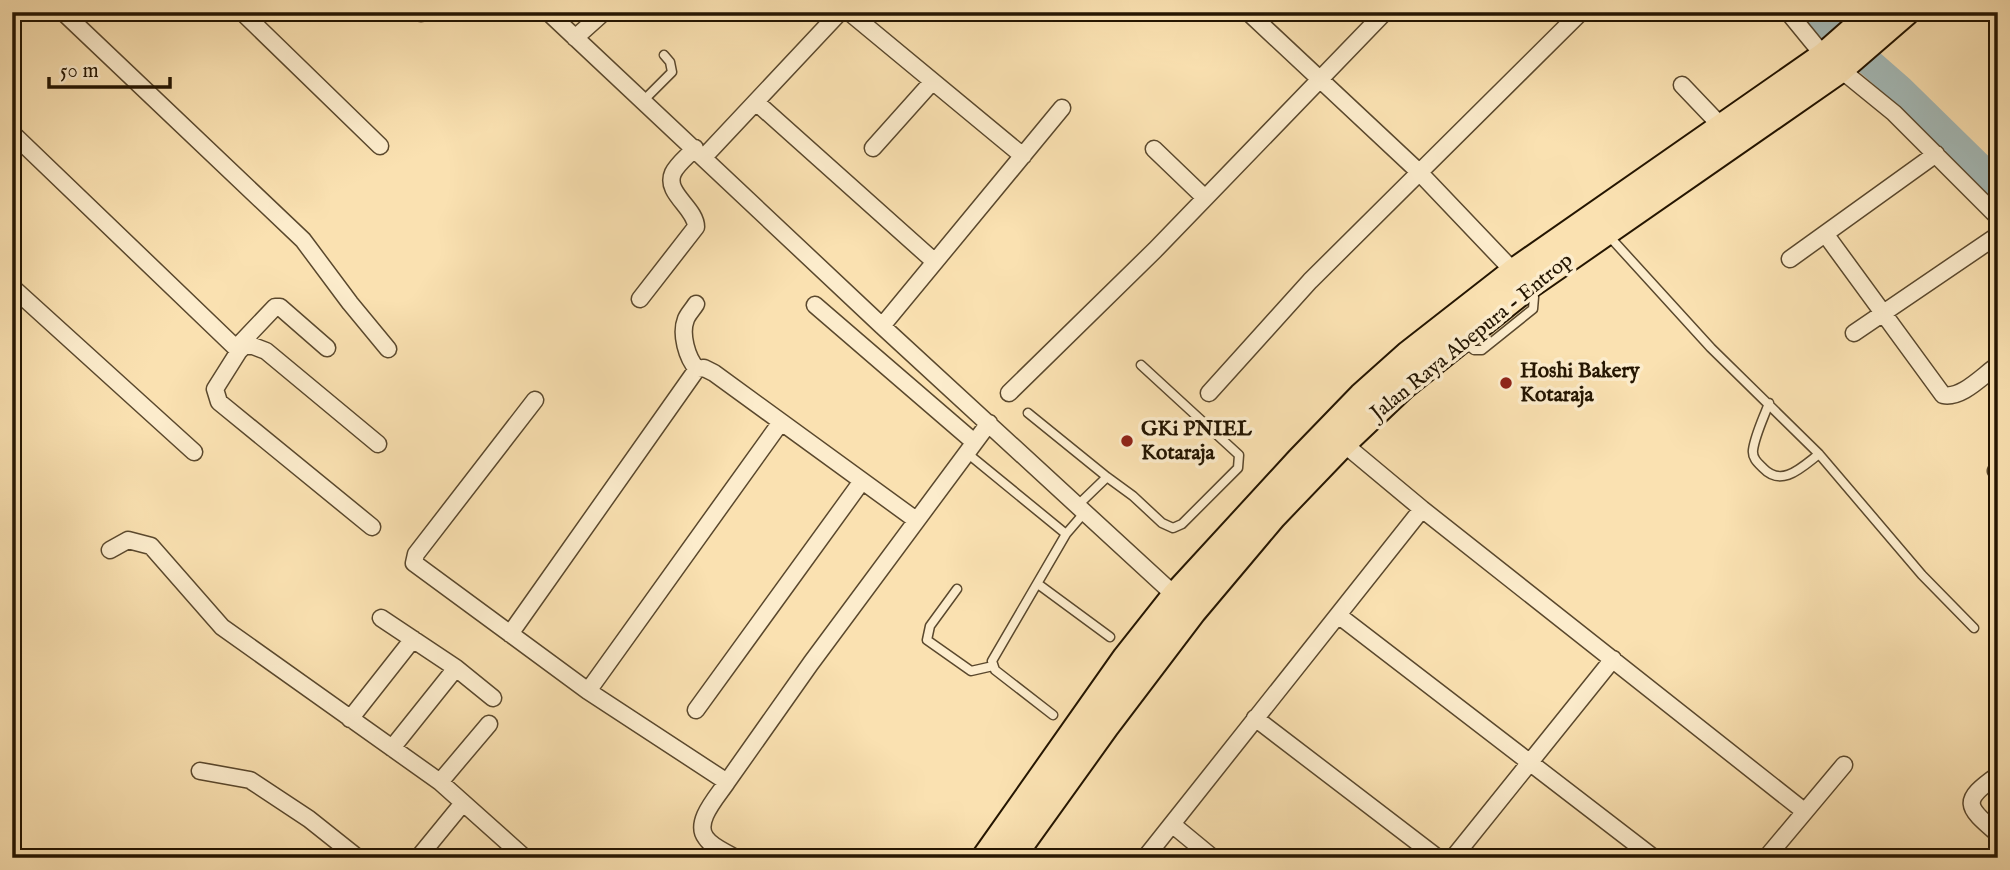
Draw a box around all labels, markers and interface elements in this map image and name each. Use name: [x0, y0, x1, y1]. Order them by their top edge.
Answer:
scale bar: [49, 46, 170, 90]
text: 50 m: [60, 58, 99, 85]
street label: Jalan Raya Abepura - Entrop: [1364, 247, 1579, 428]
place label: Hoshi Bakery Kotaraja: [1520, 358, 1640, 409]
marker: Hoshi Bakery Kotaraja: [1498, 375, 1514, 391]
place label: GKi PNIEL Kotaraja: [1141, 416, 1253, 467]
marker: GKi PNIEL Kotaraja: [1119, 433, 1135, 449]

